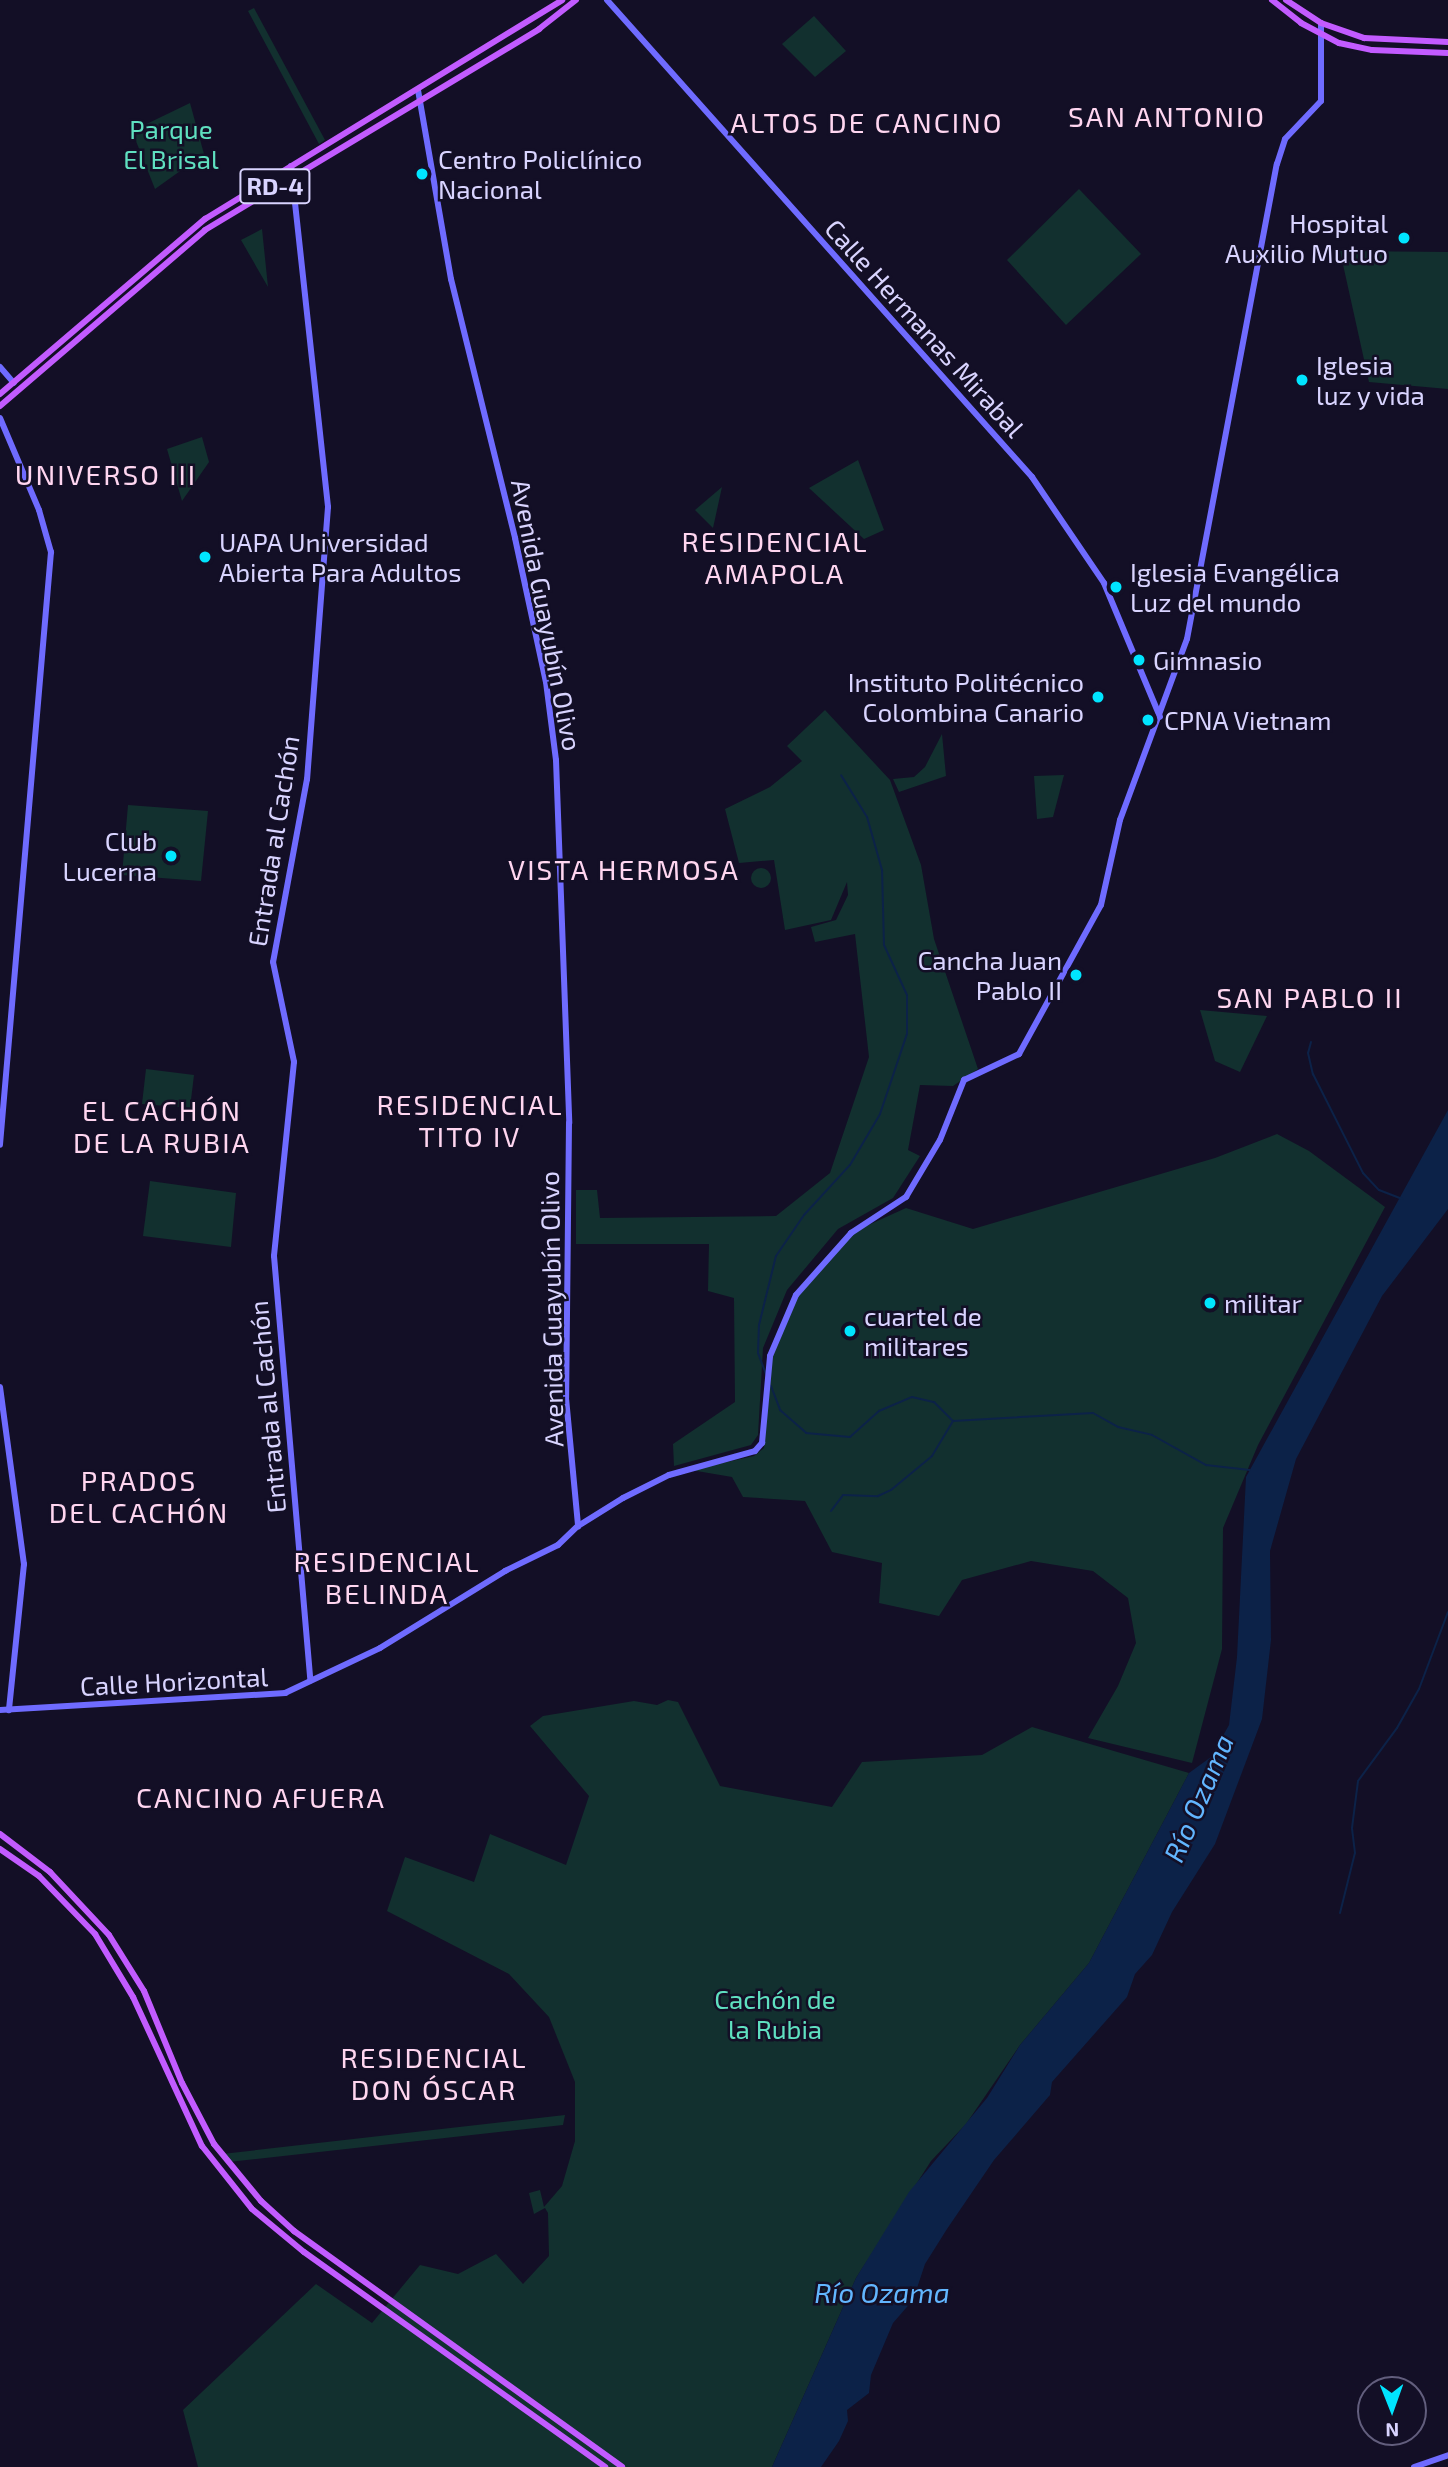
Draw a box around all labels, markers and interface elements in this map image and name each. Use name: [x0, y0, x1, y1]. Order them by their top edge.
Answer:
district label: SAN ANTONIO: [1069, 99, 1265, 133]
district label: ALTOS DE CANCINO: [733, 105, 1001, 139]
park label: Parque El Brisal: [123, 113, 219, 174]
place label: Centro Policlínico Nacional: [438, 143, 642, 204]
marker: Centro Policlínico Nacional: [412, 164, 432, 184]
road number: RD-4: [238, 166, 312, 206]
place label: Hospital Auxilio Mutuo: [1225, 207, 1388, 268]
street label: Calle Hermanas Mirabal: [819, 213, 1031, 443]
marker: Hospital Auxilio Mutuo: [1394, 228, 1414, 248]
place label: Iglesia luz y vida: [1316, 349, 1427, 410]
marker: Iglesia luz y vida: [1294, 372, 1310, 388]
district label: UNIVERSO III: [16, 457, 196, 491]
street label: Avenida Guayubín Olivo: [505, 477, 589, 753]
district label: RESIDENCIAL AMAPOLA: [683, 524, 867, 590]
place label: UAPA Universidad Abierta Para Adultos: [219, 526, 462, 588]
marker: UAPA Universidad Abierta Para Adultos: [197, 549, 213, 565]
place label: Iglesia Evangélica Luz del mundo: [1130, 556, 1340, 618]
marker: Iglesia Evangélica Luz del mundo: [1108, 579, 1124, 595]
place label: Gimnasio: [1153, 644, 1262, 676]
marker: Gimnasio: [1131, 652, 1147, 668]
place label: Instituto Politécnico Colombina Canario: [848, 666, 1084, 728]
marker: Instituto Politécnico Colombina Canario: [1090, 689, 1106, 705]
place label: CPNA Vietnam: [1164, 704, 1333, 736]
marker: CPNA Vietnam: [1138, 710, 1158, 730]
street label: Entrada al Cachón: [241, 733, 305, 949]
place label: Club Lucerna: [63, 825, 157, 886]
marker: Club Lucerna: [163, 848, 179, 864]
district label: VISTA HERMOSA: [509, 852, 739, 886]
place label: Cancha Juan Pablo II: [917, 944, 1062, 1006]
marker: Cancha Juan Pablo II: [1068, 967, 1084, 983]
district label: SAN PABLO II: [1218, 980, 1402, 1014]
district label: RESIDENCIAL TITO IV: [378, 1087, 562, 1153]
district label: EL CACHÓN DE LA RUBIA: [74, 1093, 250, 1159]
street label: Avenida Guayubín Olivo: [533, 1171, 569, 1447]
place label: militar: [1224, 1287, 1302, 1319]
marker: militar: [1202, 1295, 1218, 1311]
street label: Entrada al Cachón: [242, 1299, 292, 1515]
place label: cuartel de militares: [864, 1300, 982, 1362]
marker: cuartel de militares: [842, 1323, 858, 1339]
district label: PRADOS DEL CACHÓN: [50, 1463, 228, 1529]
district label: RESIDENCIAL BELINDA: [295, 1544, 479, 1610]
street label: Calle Horizontal: [79, 1660, 269, 1702]
water label: Río Ozama: [1156, 1729, 1240, 1867]
district label: CANCINO AFUERA: [137, 1780, 385, 1814]
park label: Cachón de la Rubia: [714, 1983, 836, 2044]
district label: RESIDENCIAL DON ÓSCAR: [342, 2040, 526, 2106]
water label: Río Ozama: [814, 2275, 950, 2309]
north arrow: [1357, 2376, 1427, 2446]
text: N: [1385, 2419, 1399, 2442]

